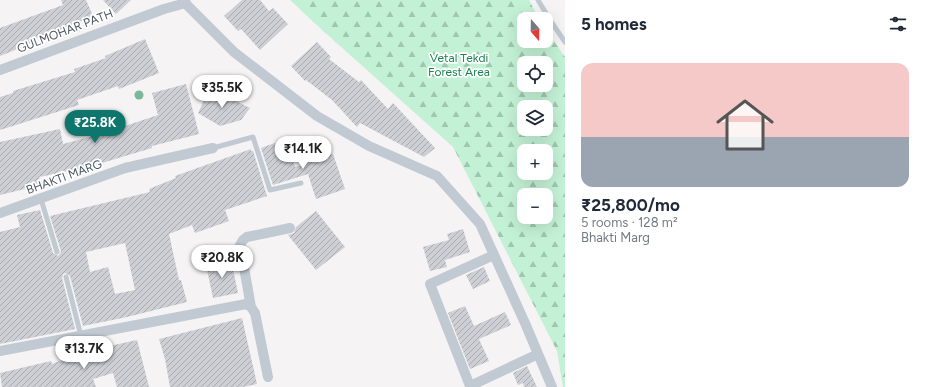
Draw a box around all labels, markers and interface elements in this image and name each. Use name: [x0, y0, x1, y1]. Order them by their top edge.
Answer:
street label: GULMOHAR PATH: [15, 6, 115, 56]
north arrow: [517, 12, 553, 48]
map controls: [517, 12, 553, 224]
icon: filters: [887, 13, 909, 35]
text: 5 homes: [581, 14, 647, 34]
park label: Vetal Tekdi Forest Area: [428, 51, 490, 79]
button: locate: [517, 56, 553, 92]
pin: ₹35.5K: [189, 75, 255, 109]
text: ₹35.5K: [201, 80, 243, 95]
icon: home: [709, 89, 781, 161]
button: layers: [517, 100, 553, 136]
pin: ₹25.8K: [62, 110, 128, 144]
text: ₹25.8K: [74, 115, 116, 130]
pin: ₹14.1K: [270, 136, 336, 170]
text: ₹14.1K: [284, 141, 322, 156]
button: +: [517, 144, 553, 180]
street label: BHAKTI MARG: [24, 157, 104, 197]
button: −: [517, 188, 553, 224]
text: ₹25,800/mo: [581, 195, 680, 215]
text: 5 rooms · 128 m²: [581, 215, 678, 230]
text: Bhakti Marg: [581, 230, 650, 245]
pin: ₹20.8K: [189, 245, 255, 279]
text: ₹20.8K: [200, 250, 244, 265]
pin: ₹13.7K: [51, 336, 117, 370]
text: ₹13.7K: [64, 341, 104, 356]

